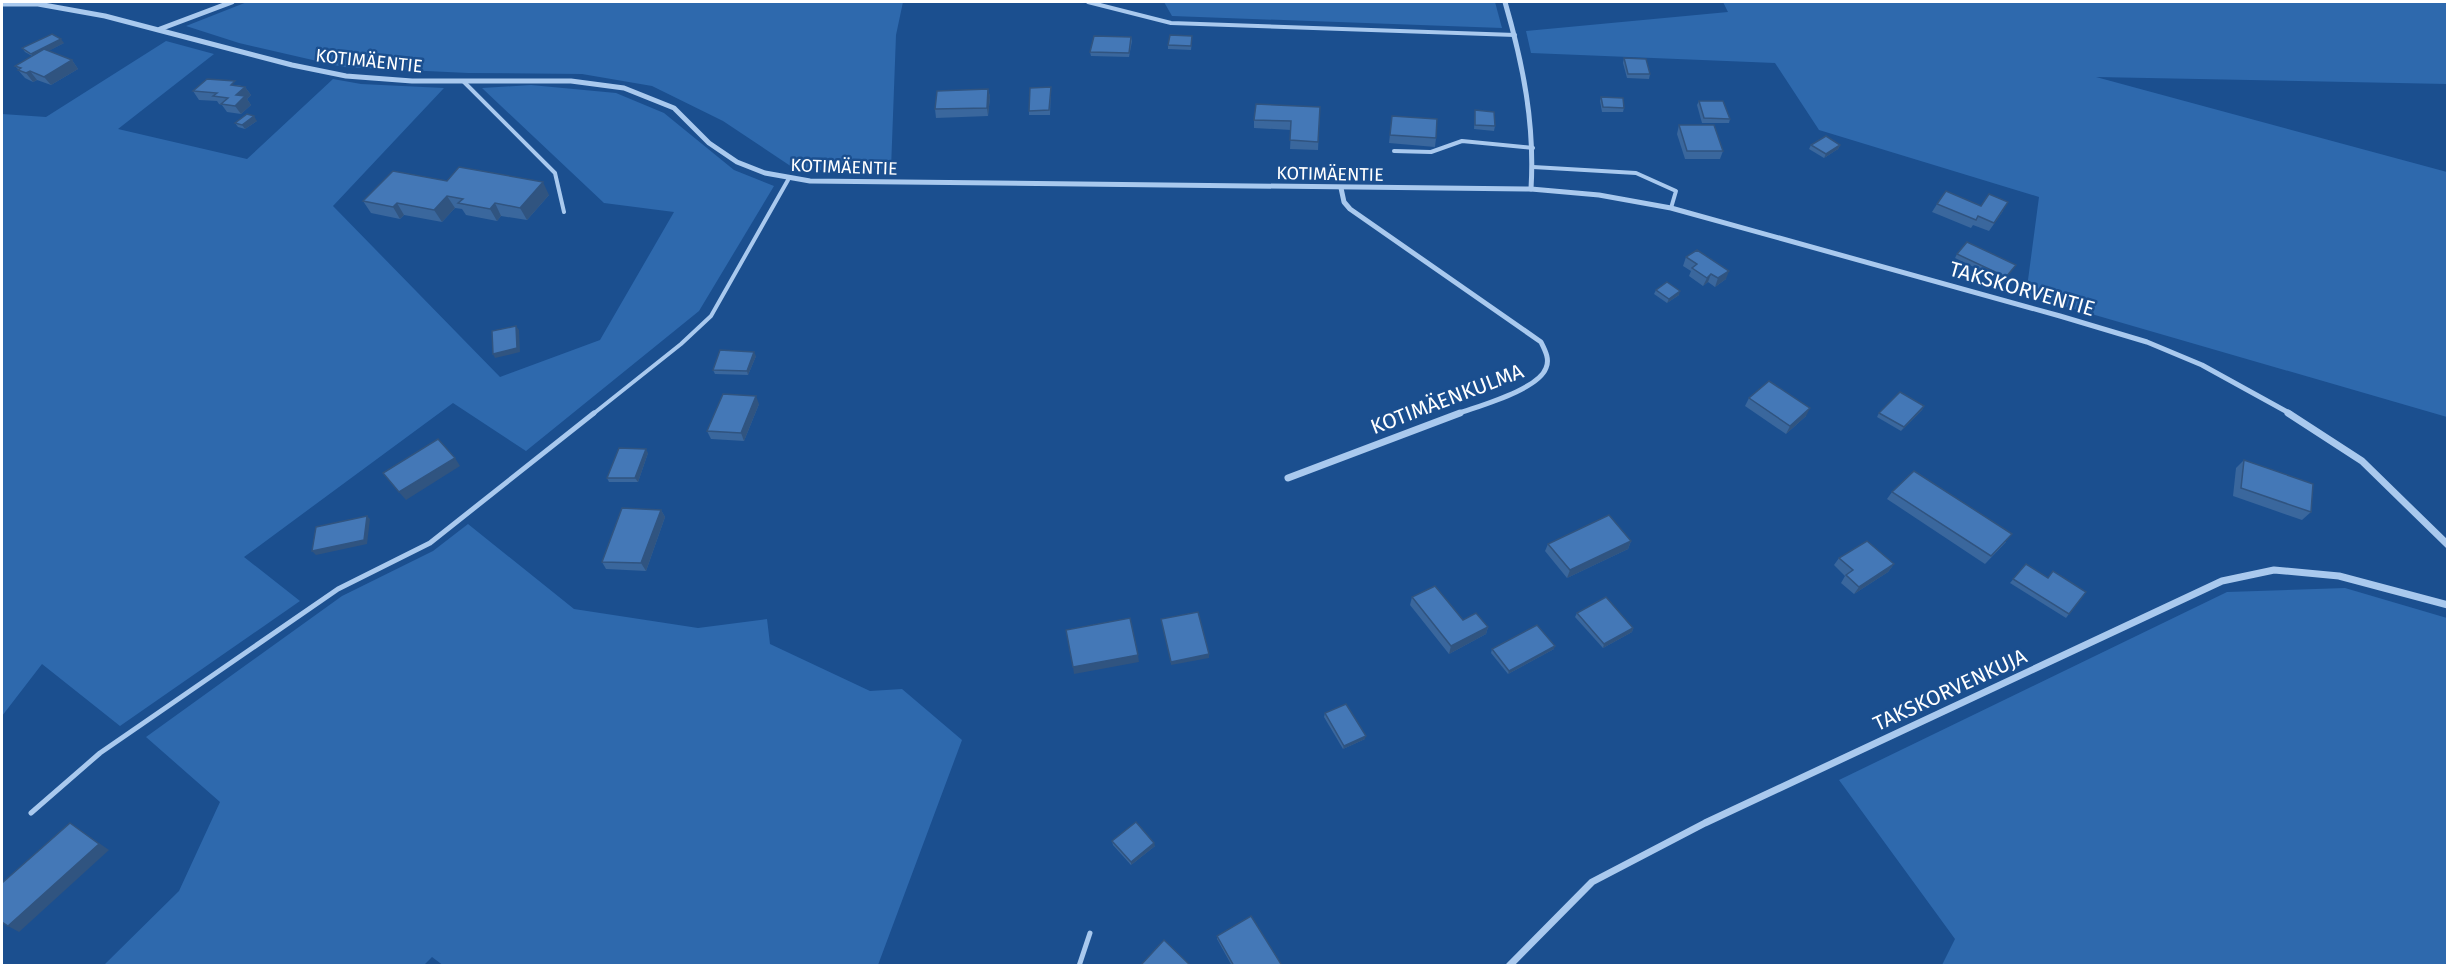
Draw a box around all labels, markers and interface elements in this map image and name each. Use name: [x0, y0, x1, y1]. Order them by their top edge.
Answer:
street label: KOTIMÄENTIE: [315, 44, 423, 78]
street label: KOTIMÄENTIE: [790, 154, 898, 180]
street label: KOTIMÄENTIE: [1276, 162, 1384, 186]
street label: TAKSKORVENTIE: [1946, 256, 2098, 322]
street label: KOTIMÄENKULMA: [1367, 358, 1527, 440]
street label: TAKSKORVENKUJA: [1869, 643, 2031, 737]

